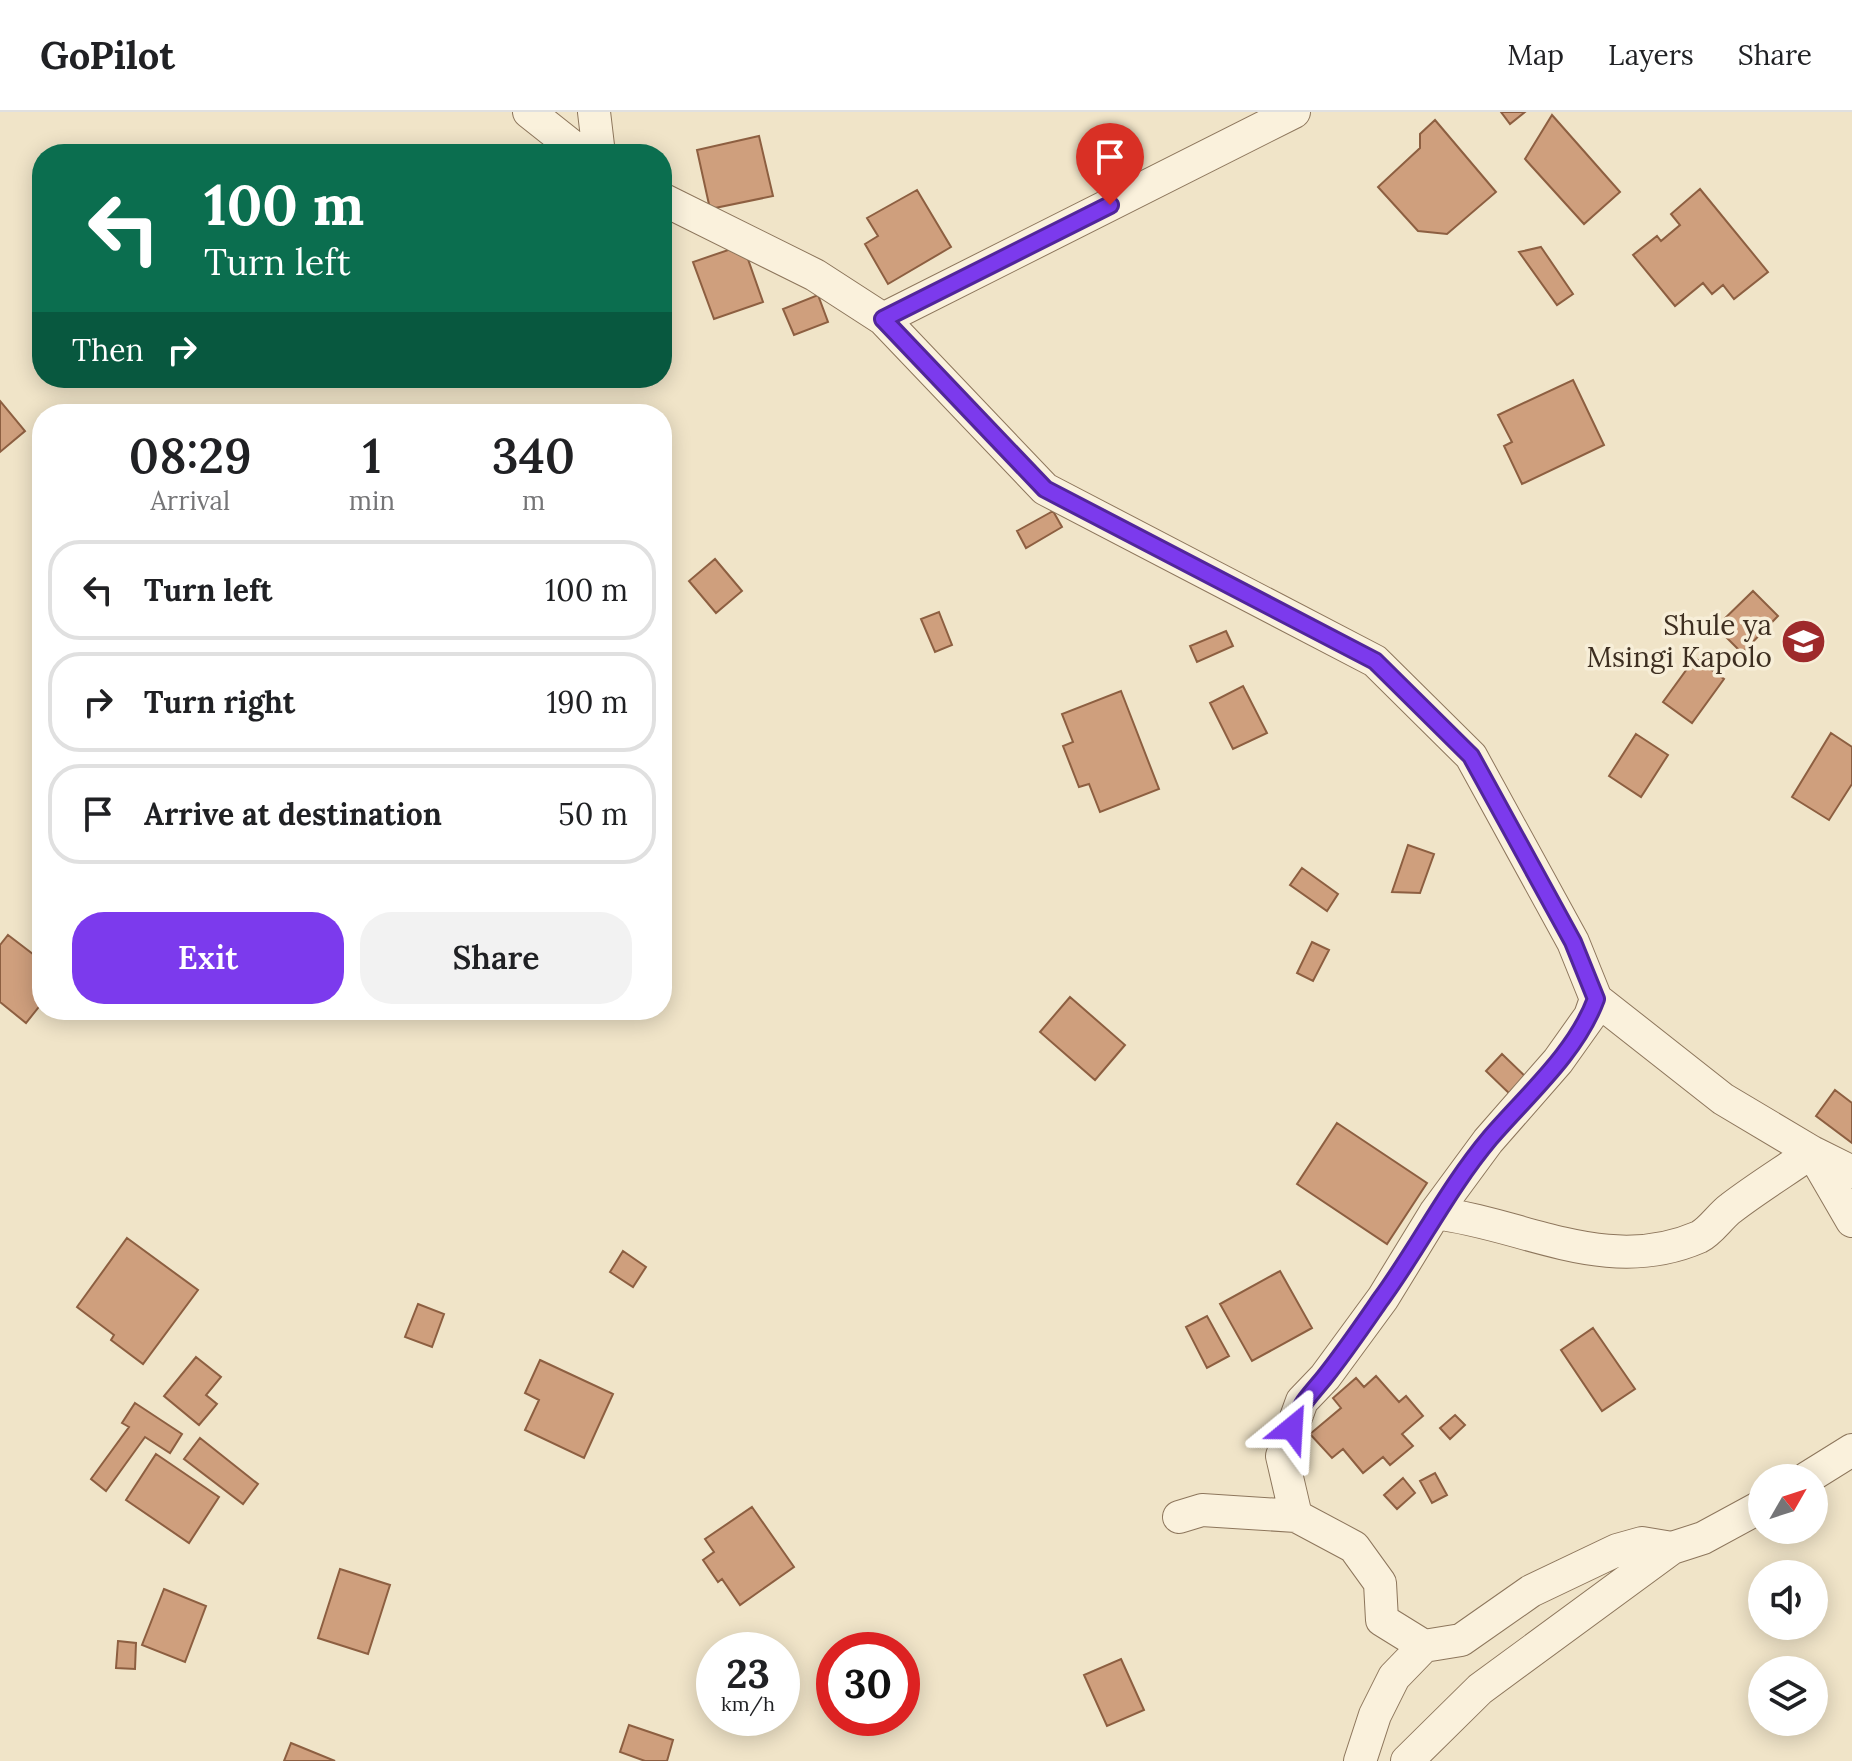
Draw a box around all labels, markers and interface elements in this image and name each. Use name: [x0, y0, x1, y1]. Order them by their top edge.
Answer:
text: GoPilot: [40, 31, 175, 79]
text: Map: [1507, 37, 1564, 73]
text: Layers: [1608, 37, 1694, 73]
text: Share: [1738, 37, 1812, 73]
pin: [1076, 123, 1144, 205]
icon: arrive: [1088, 135, 1132, 179]
text: 100 m: [204, 169, 364, 240]
icon: left: [72, 176, 176, 280]
text: Turn left: [204, 239, 351, 285]
icon: right: [160, 328, 204, 372]
text: Then: [72, 331, 144, 369]
text: 08:29: [129, 425, 252, 486]
text: 1: [362, 425, 381, 486]
text: 340: [492, 425, 575, 486]
text: Arrival: [151, 484, 230, 517]
text: min: [349, 484, 395, 517]
text: m: [522, 484, 545, 517]
icon: left: [76, 568, 120, 612]
text: Turn left: [144, 571, 272, 609]
text: 100 m: [545, 571, 628, 609]
place label: Shule ya Msingi Kapolo: [1586, 607, 1772, 675]
school or university icon: Shule ya Msingi Kapolo: [1779, 617, 1827, 665]
icon: right: [76, 680, 120, 724]
text: Turn right: [144, 683, 295, 721]
text: 190 m: [546, 683, 628, 721]
icon: arrive: [76, 792, 120, 836]
text: Arrive at destination: [144, 795, 442, 833]
text: 50 m: [558, 795, 628, 833]
button: Exit: [72, 912, 344, 1004]
button: Share: [360, 912, 632, 1004]
position arrow: [1250, 1386, 1334, 1470]
north arrow: [1748, 1464, 1828, 1544]
map controls: [1748, 1464, 1828, 1736]
button: sound: [1748, 1560, 1828, 1640]
speed limit sign: 30: [816, 1632, 920, 1736]
text: 23: [726, 1648, 770, 1699]
button: layers: [1748, 1656, 1828, 1736]
text: km/h: [721, 1691, 775, 1716]

